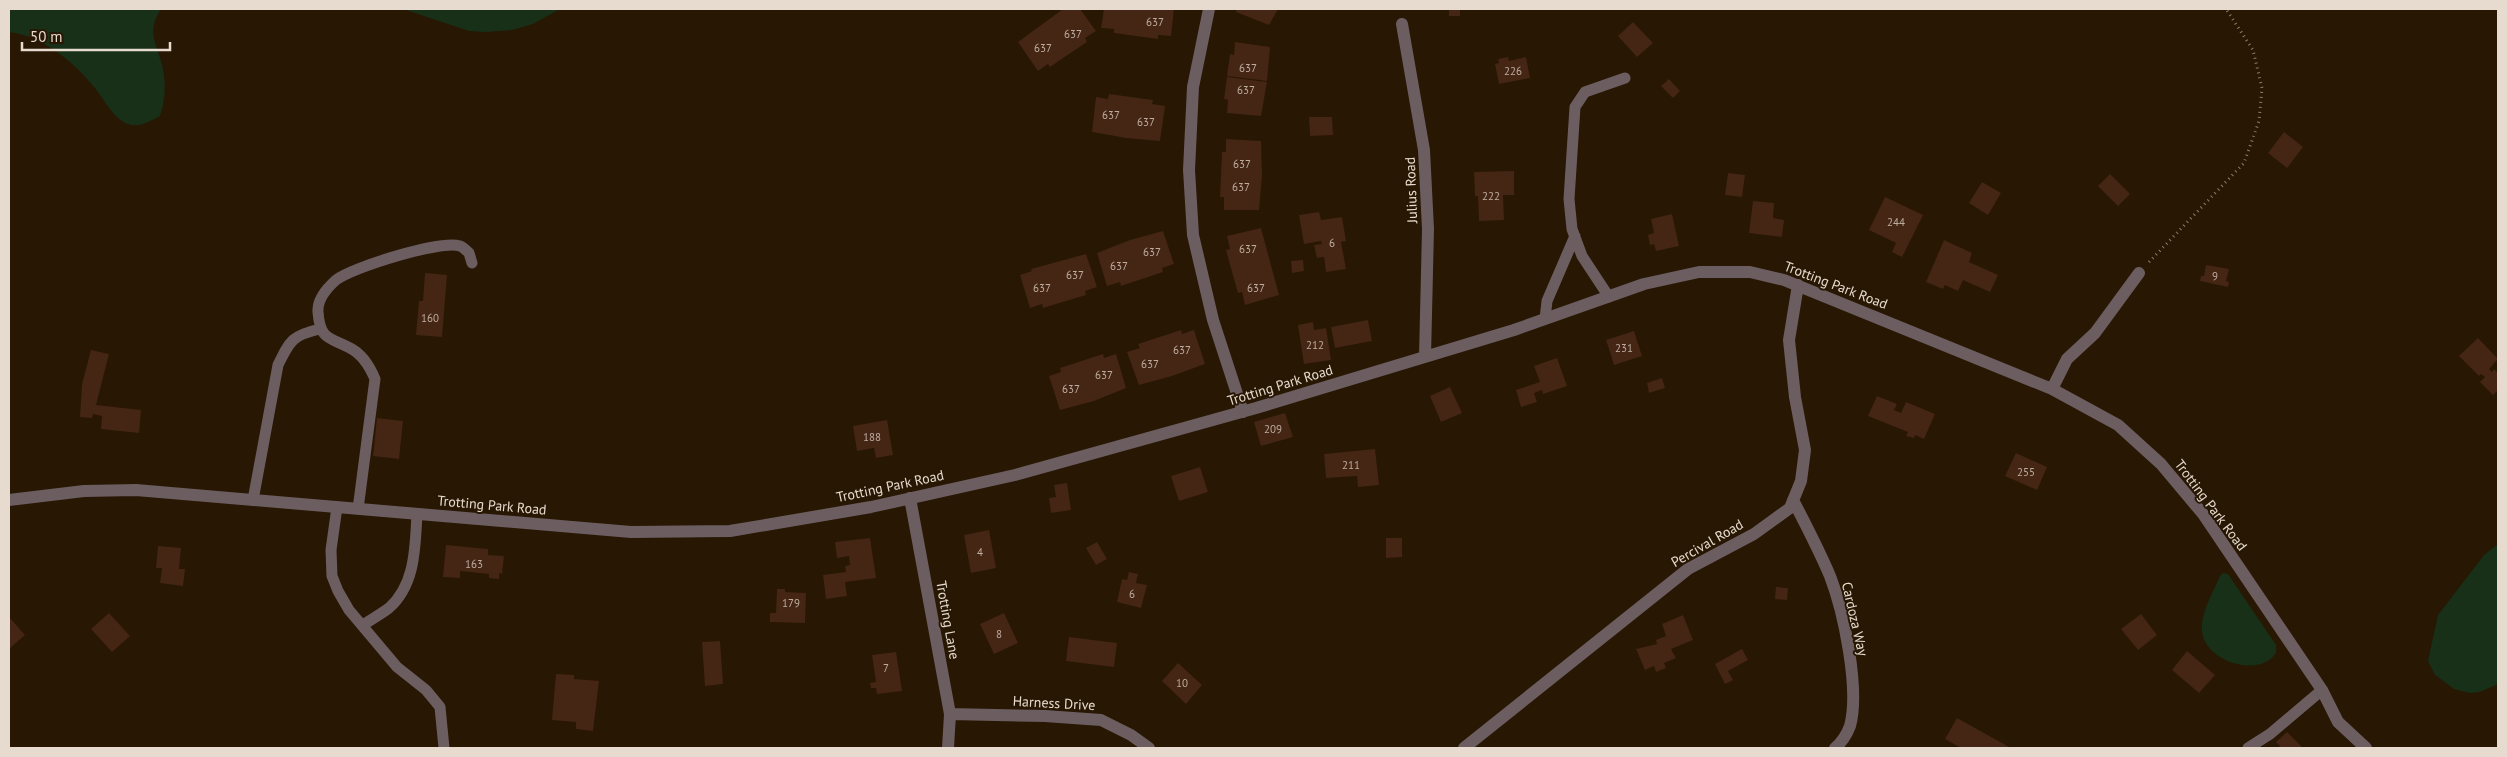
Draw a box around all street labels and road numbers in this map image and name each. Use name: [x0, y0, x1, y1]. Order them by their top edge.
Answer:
street label: Julius Road: [1401, 157, 1421, 224]
street label: Trotting Park Road: [1782, 257, 1890, 313]
street label: Trotting Park Road: [1225, 360, 1335, 410]
street label: Trotting Park Road: [2171, 456, 2251, 554]
street label: Trotting Park Road: [835, 466, 945, 506]
street label: Trotting Park Road: [437, 491, 547, 519]
street label: Percival Road: [1668, 515, 1746, 571]
street label: Trotting Lane: [932, 579, 964, 661]
street label: Cardoza Way: [1838, 580, 1872, 658]
street label: Harness Drive: [1012, 692, 1096, 714]

